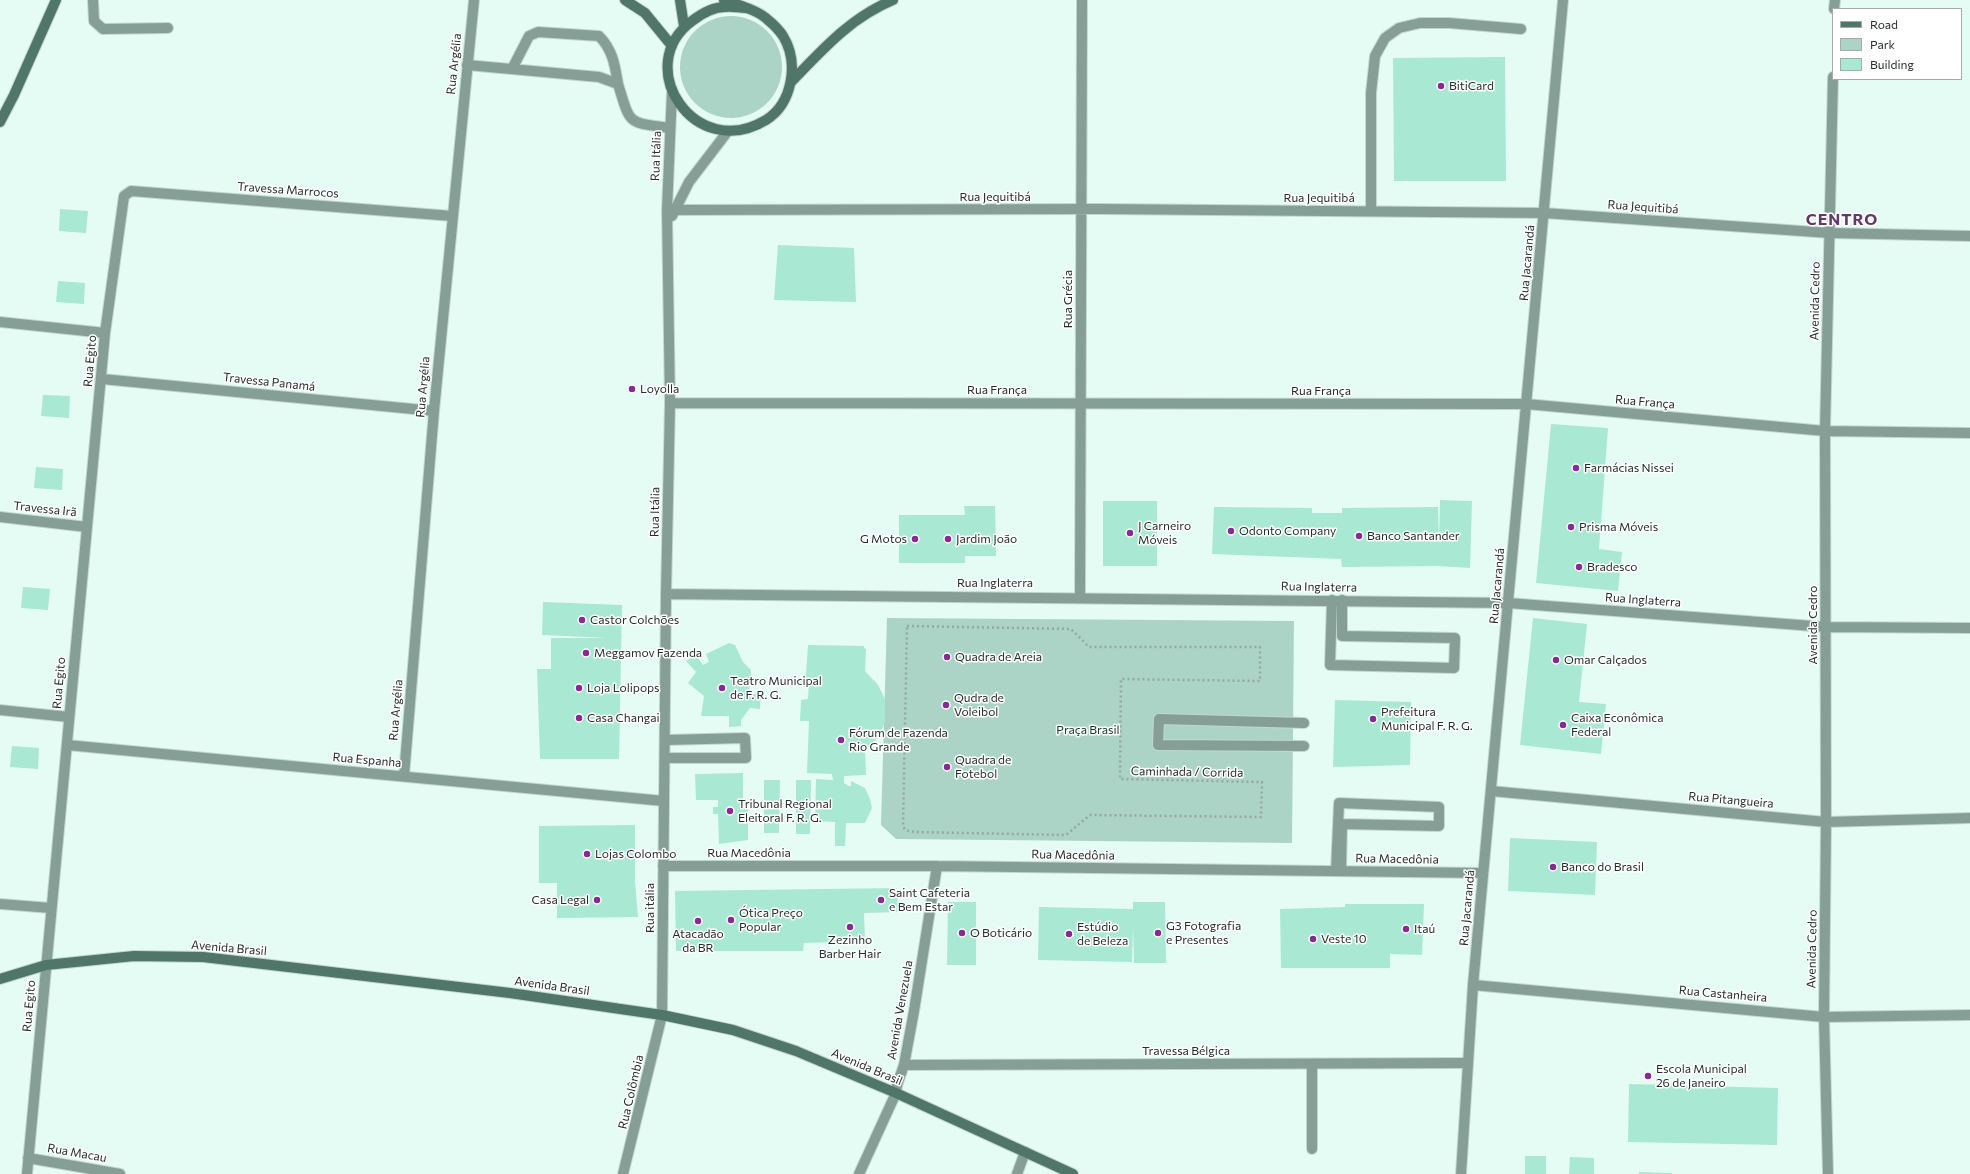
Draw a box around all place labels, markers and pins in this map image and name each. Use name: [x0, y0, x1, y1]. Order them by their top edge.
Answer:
place label: BitiCard: [1449, 79, 1494, 93]
marker: BitiCard: [1436, 81, 1446, 91]
place label: Loyolla: [640, 382, 679, 396]
marker: Loyolla: [627, 384, 637, 394]
place label: Farmácias Nissei: [1584, 461, 1674, 475]
marker: Farmácias Nissei: [1571, 463, 1581, 473]
place label: J Carneiro Móveis: [1138, 519, 1191, 547]
place label: Prisma Móveis: [1579, 520, 1658, 534]
marker: Prisma Móveis: [1566, 522, 1576, 532]
place label: Odonto Company: [1239, 524, 1336, 538]
marker: Odonto Company: [1226, 526, 1236, 536]
marker: J Carneiro Móveis: [1125, 528, 1135, 538]
place label: Banco Santander: [1367, 529, 1460, 543]
marker: Banco Santander: [1354, 531, 1364, 541]
place label: G Motos: [860, 532, 907, 546]
place label: Jardim João: [956, 532, 1017, 546]
marker: G Motos: [910, 534, 920, 544]
marker: Jardim João: [943, 534, 953, 544]
place label: Bradesco: [1587, 560, 1638, 574]
marker: Bradesco: [1574, 562, 1584, 572]
place label: Castor Colchões: [590, 613, 679, 627]
marker: Castor Colchões: [577, 615, 587, 625]
place label: Meggamov Fazenda: [594, 646, 702, 660]
marker: Meggamov Fazenda: [581, 648, 591, 658]
place label: Quadra de Areia: [955, 650, 1042, 664]
marker: Quadra de Areia: [942, 652, 952, 662]
place label: Omar Calçados: [1564, 653, 1647, 667]
marker: Omar Calçados: [1551, 655, 1561, 665]
place label: Teatro Municipal de F. R. G.: [730, 674, 822, 702]
place label: Loja Lolipops: [587, 681, 660, 695]
marker: Loja Lolipops: [574, 683, 584, 693]
marker: Teatro Municipal de F. R. G.: [717, 683, 727, 693]
place label: Qudra de Voleibol: [954, 691, 1004, 719]
marker: Qudra de Voleibol: [941, 700, 951, 710]
place label: Prefeitura Municipal F. R. G.: [1381, 705, 1473, 733]
place label: Casa Changai: [587, 711, 660, 725]
place label: Caixa Econômica Federal: [1571, 711, 1664, 739]
marker: Casa Changai: [574, 713, 584, 723]
marker: Prefeitura Municipal F. R. G.: [1368, 714, 1378, 724]
marker: Caixa Econômica Federal: [1558, 720, 1568, 730]
place label: Fórum de Fazenda Rio Grande: [849, 726, 948, 754]
marker: Fórum de Fazenda Rio Grande: [836, 735, 846, 745]
place label: Quadra de Fotebol: [955, 753, 1011, 781]
marker: Quadra de Fotebol: [942, 762, 952, 772]
place label: Tribunal Regional Eleitoral F. R. G.: [738, 797, 832, 825]
marker: Tribunal Regional Eleitoral F. R. G.: [725, 806, 735, 816]
place label: Lojas Colombo: [595, 847, 676, 861]
marker: Lojas Colombo: [582, 849, 592, 859]
place label: Banco do Brasil: [1561, 860, 1644, 874]
marker: Banco do Brasil: [1548, 862, 1558, 872]
place label: Saint Cafeteria e Bem Estar: [889, 886, 970, 914]
place label: Casa Legal: [532, 893, 589, 907]
marker: Casa Legal: [592, 895, 602, 905]
marker: Saint Cafeteria e Bem Estar: [876, 895, 886, 905]
place label: Ótica Preço Popular: [739, 906, 803, 934]
marker: Ótica Preço Popular: [726, 915, 736, 925]
marker: Atacadão da BR: [693, 916, 703, 926]
place label: G3 Fotografia e Presentes: [1166, 919, 1241, 947]
place label: Estúdio de Beleza: [1077, 920, 1128, 948]
marker: Zezinho Barber Hair: [845, 922, 855, 932]
place label: Itaú: [1414, 922, 1435, 936]
marker: Itaú: [1401, 924, 1411, 934]
place label: O Boticário: [970, 926, 1032, 940]
place label: Atacadão da BR: [672, 927, 724, 955]
marker: O Boticário: [957, 928, 967, 938]
marker: G3 Fotografia e Presentes: [1153, 928, 1163, 938]
marker: Estúdio de Beleza: [1064, 929, 1074, 939]
place label: Veste 10: [1321, 932, 1367, 946]
place label: Zezinho Barber Hair: [819, 933, 881, 961]
marker: Veste 10: [1308, 934, 1318, 944]
place label: Escola Municipal 26 de Janeiro: [1656, 1062, 1747, 1090]
marker: Escola Municipal 26 de Janeiro: [1643, 1071, 1653, 1081]

